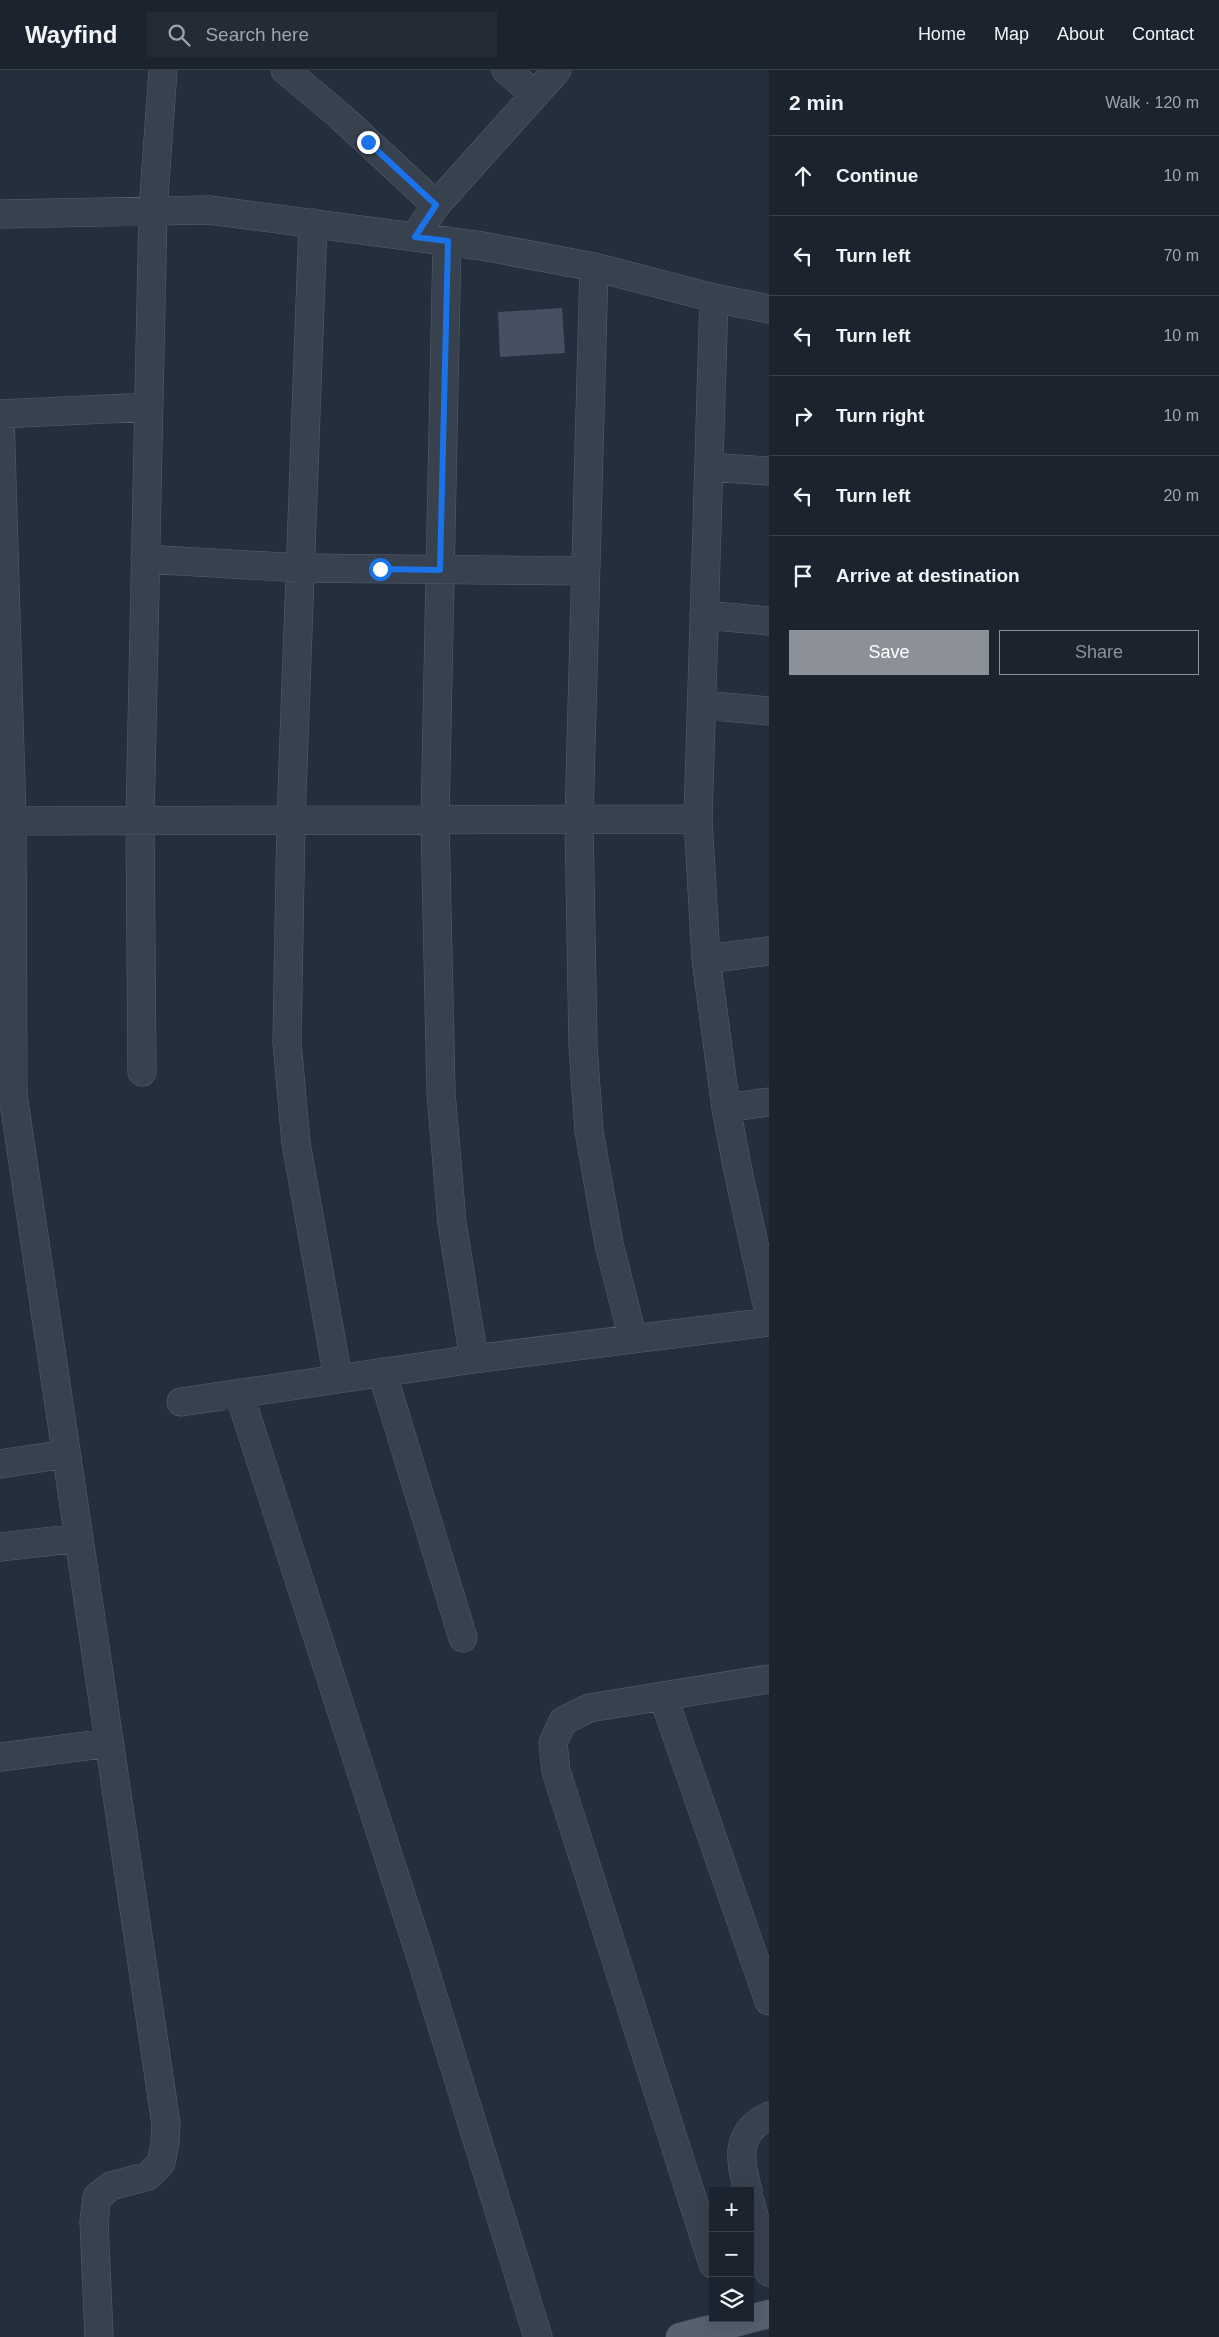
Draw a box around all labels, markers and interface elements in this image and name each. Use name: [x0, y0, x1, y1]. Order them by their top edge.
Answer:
search box: [147, 12, 497, 57]
text: Wayfind: [25, 21, 117, 48]
icon: search: [165, 21, 193, 49]
text: Search here: [205, 24, 309, 45]
text: Home: [918, 24, 966, 44]
text: Map: [994, 24, 1029, 44]
text: About: [1057, 24, 1104, 44]
text: Contact: [1132, 24, 1194, 44]
text: 2 min: [789, 91, 844, 114]
text: Walk · 120 m: [1105, 94, 1199, 111]
route end: [357, 131, 380, 154]
icon: ahead: [789, 162, 817, 190]
text: Continue: [836, 165, 918, 186]
text: 10 m: [1163, 167, 1199, 184]
icon: left: [789, 242, 817, 270]
text: Turn left: [836, 245, 911, 266]
text: 70 m: [1163, 247, 1199, 264]
icon: left: [789, 322, 817, 350]
text: Turn left: [836, 325, 911, 346]
text: 10 m: [1163, 327, 1199, 344]
icon: right: [789, 402, 817, 430]
text: Turn right: [836, 405, 924, 426]
text: 10 m: [1163, 407, 1199, 424]
icon: left: [789, 482, 817, 510]
text: Turn left: [836, 485, 911, 506]
text: 20 m: [1163, 487, 1199, 504]
route start: [369, 558, 392, 581]
icon: arrive: [789, 562, 817, 590]
text: Arrive at destination: [836, 565, 1020, 586]
button: Save: [789, 630, 989, 675]
button: Share: [999, 630, 1199, 675]
map controls: [709, 2187, 754, 2322]
button: +: [709, 2187, 754, 2232]
button: −: [709, 2232, 754, 2277]
button: layers: [709, 2277, 754, 2322]

